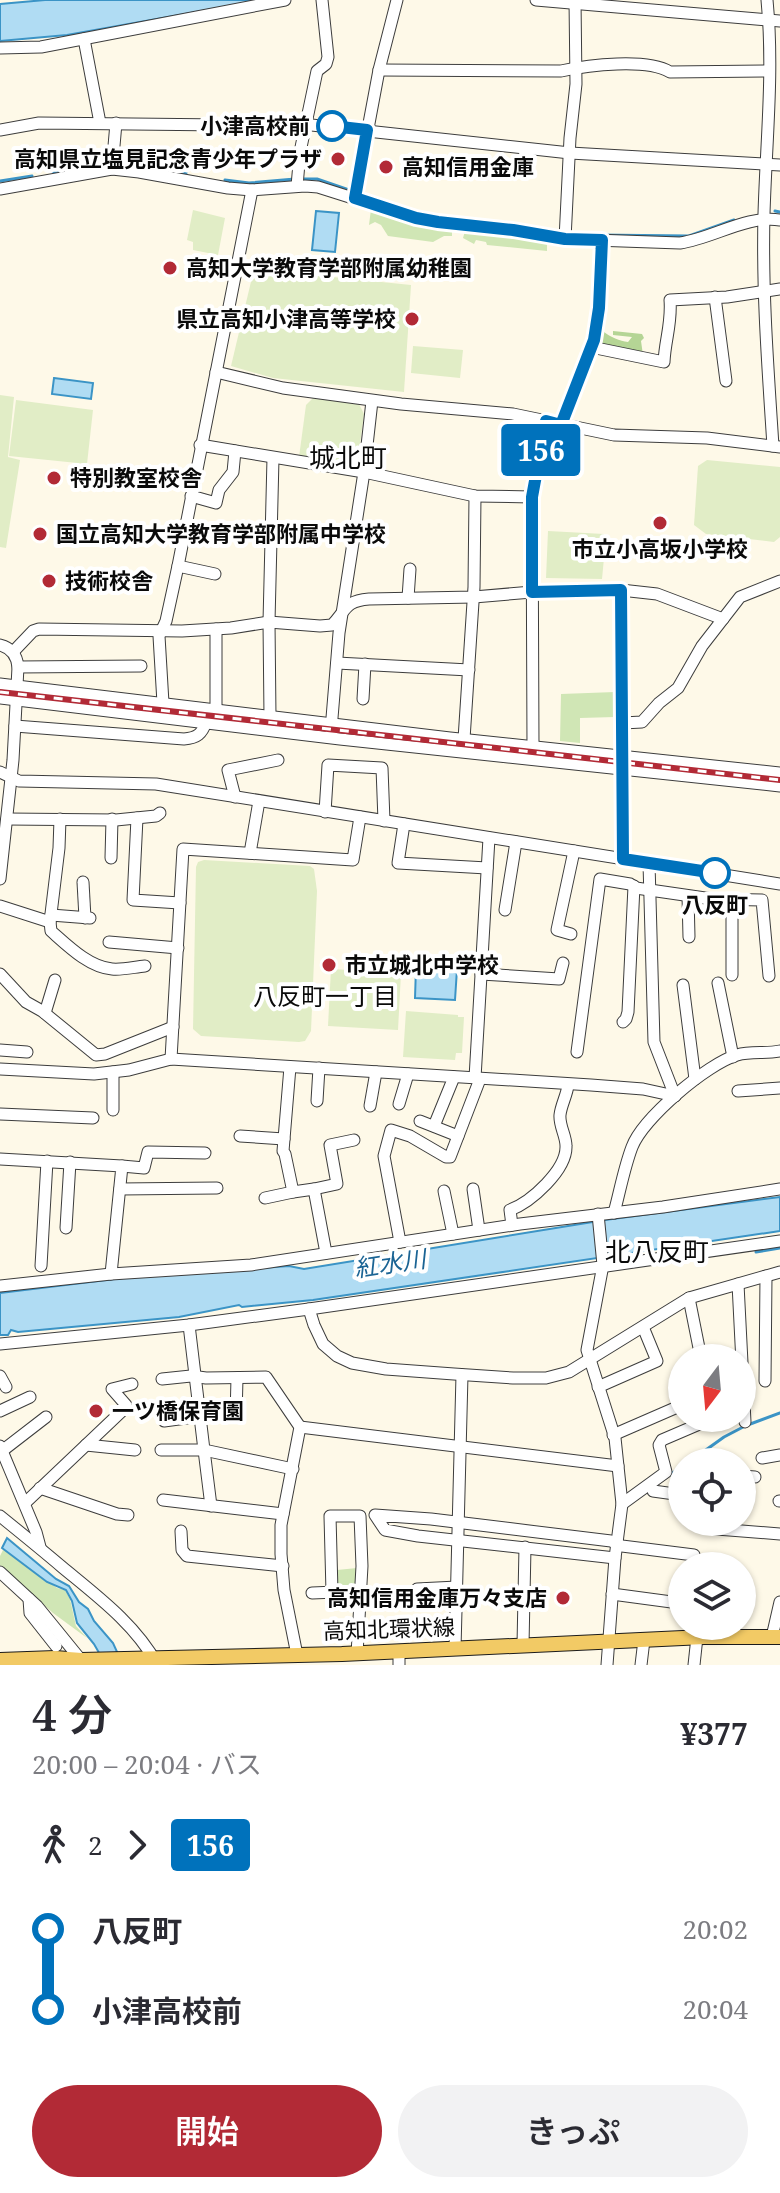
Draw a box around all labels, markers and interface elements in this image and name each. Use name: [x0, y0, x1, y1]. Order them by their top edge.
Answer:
place label: 小津高校前: [200, 110, 310, 140]
marker: 小津高校前: [317, 111, 347, 141]
place label: 高知県立塩見記念青少年プラザ: [14, 143, 322, 173]
marker: 高知県立塩見記念青少年プラザ: [329, 150, 347, 168]
place label: 高知信用金庫: [402, 151, 534, 181]
marker: 高知信用金庫: [377, 158, 395, 176]
place label: 高知大学教育学部附属幼稚園: [186, 252, 472, 282]
marker: 高知大学教育学部附属幼稚園: [161, 259, 179, 277]
place label: 県立高知小津高等学校: [176, 303, 396, 333]
marker: 県立高知小津高等学校: [403, 310, 421, 328]
line badge: 156: [495, 424, 587, 476]
text: 156: [517, 431, 565, 469]
district label: 城北町: [309, 439, 387, 475]
place label: 特別教室校舎: [70, 462, 202, 492]
marker: 特別教室校舎: [45, 469, 63, 487]
marker: 市立小高坂小学校: [651, 514, 669, 532]
place label: 国立高知大学教育学部附属中学校: [56, 518, 386, 548]
marker: 国立高知大学教育学部附属中学校: [31, 525, 49, 543]
place label: 市立小高坂小学校: [572, 533, 748, 563]
place label: 技術校舎: [65, 565, 153, 595]
marker: 技術校舎: [40, 572, 58, 590]
marker: 八反町: [700, 858, 730, 888]
place label: 八反町: [682, 889, 748, 919]
place label: 市立城北中学校: [345, 949, 499, 979]
marker: 市立城北中学校: [320, 956, 338, 974]
district label: 八反町一丁目: [253, 979, 397, 1012]
district label: 北八反町: [605, 1233, 709, 1269]
water label: 紅水川: [352, 1241, 431, 1284]
north arrow: [668, 1344, 756, 1432]
map controls: [668, 1344, 756, 1640]
place label: 一ツ橋保育園: [112, 1395, 244, 1425]
marker: 一ツ橋保育園: [87, 1402, 105, 1420]
button: locate: [668, 1448, 756, 1536]
button: layers: [668, 1552, 756, 1640]
place label: 高知信用金庫万々支店: [327, 1582, 547, 1612]
marker: 高知信用金庫万々支店: [554, 1589, 572, 1607]
street label: 高知北環状線: [322, 1611, 455, 1645]
text: 4 分: [32, 1684, 112, 1744]
text: ¥377: [680, 1713, 748, 1754]
text: 20:00 – 20:04 · バス: [32, 1746, 262, 1782]
icon: walk: [32, 1823, 76, 1867]
icon: forward: [115, 1823, 159, 1867]
text: 156: [187, 1826, 234, 1864]
text: 2: [88, 1827, 103, 1863]
text: 八反町: [92, 1910, 182, 1951]
text: 20:02: [682, 1911, 748, 1947]
text: 小津高校前: [92, 1990, 242, 2031]
text: 20:04: [682, 1991, 748, 2027]
button: 開始: [32, 2085, 382, 2177]
button: きっぷ: [398, 2085, 748, 2177]

